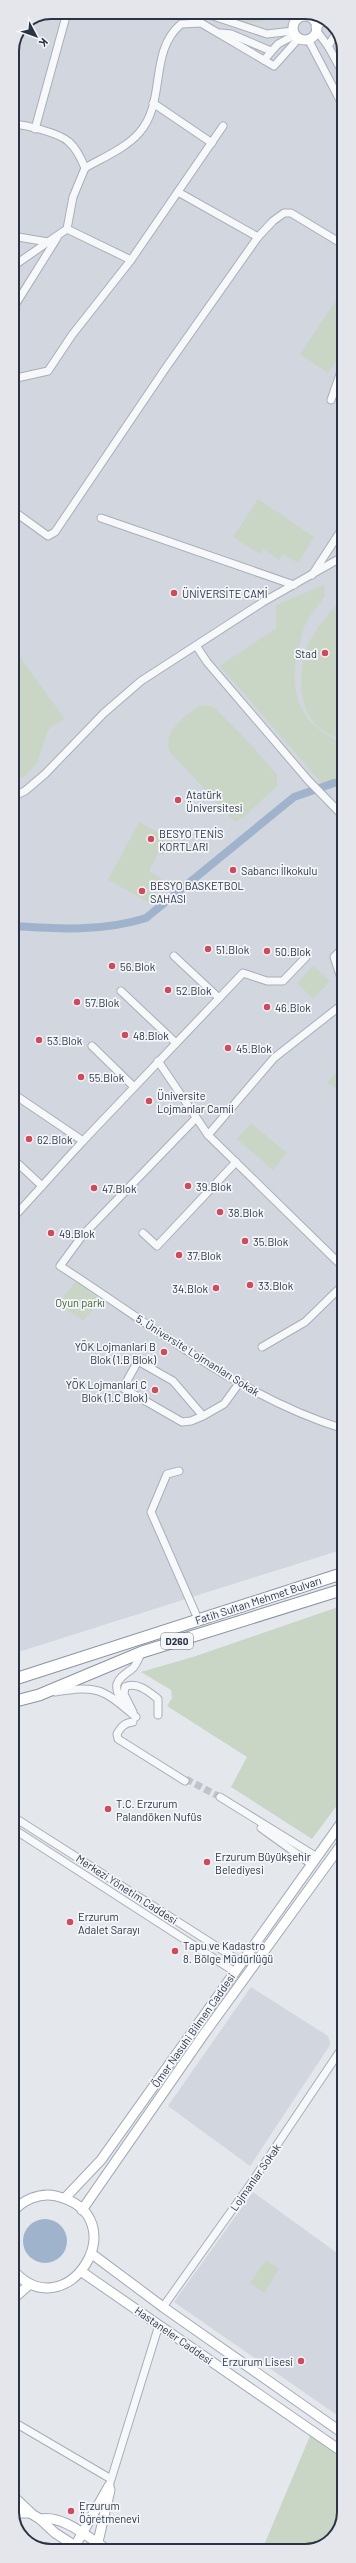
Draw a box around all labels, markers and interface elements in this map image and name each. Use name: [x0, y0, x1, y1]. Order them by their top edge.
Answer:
north arrow: [16, 16, 56, 56]
text: K: [37, 36, 51, 50]
place label: ÜNİVERSİTE CAMİ: [182, 586, 268, 600]
marker: ÜNİVERSİTE CAMİ: [169, 588, 179, 598]
place label: Stad: [295, 647, 317, 660]
marker: Stad: [320, 648, 330, 658]
place label: Atatürk Üniversitesi: [186, 788, 243, 814]
marker: Atatürk Üniversitesi: [173, 795, 183, 805]
place label: BESYO TENİS KORTLARI: [159, 826, 223, 853]
marker: BESYO TENİS KORTLARI: [146, 834, 156, 844]
place label: Sabancı İlkokulu: [241, 863, 317, 877]
marker: Sabancı İlkokulu: [228, 865, 238, 875]
place label: BESYO BASKETBOL SAHASI: [150, 879, 244, 905]
marker: BESYO BASKETBOL SAHASI: [137, 886, 147, 896]
place label: 51.Blok: [216, 943, 250, 956]
marker: 51.Blok: [203, 944, 213, 954]
place label: 50.Blok: [275, 945, 311, 958]
marker: 50.Blok: [262, 946, 272, 956]
place label: 56.Blok: [120, 960, 156, 973]
marker: 56.Blok: [107, 961, 117, 971]
place label: 52.Blok: [176, 984, 212, 997]
marker: 52.Blok: [163, 985, 173, 995]
place label: 57.Blok: [85, 996, 120, 1009]
marker: 57.Blok: [72, 997, 82, 1007]
place label: 46.Blok: [275, 1001, 311, 1014]
marker: 46.Blok: [262, 1002, 272, 1012]
place label: 48.Blok: [133, 1029, 169, 1042]
marker: 48.Blok: [120, 1030, 130, 1040]
place label: 53.Blok: [47, 1034, 83, 1047]
marker: 53.Blok: [34, 1035, 44, 1045]
place label: 45.Blok: [236, 1042, 272, 1055]
marker: 45.Blok: [223, 1043, 233, 1053]
place label: 55.Blok: [89, 1071, 125, 1084]
marker: 55.Blok: [76, 1072, 86, 1082]
place label: Üniversite Lojmanlar Camii: [157, 1088, 234, 1115]
marker: Üniversite Lojmanlar Camii: [144, 1096, 154, 1106]
place label: 62.Blok: [37, 1133, 73, 1146]
marker: 62.Blok: [24, 1134, 34, 1144]
place label: 39.Blok: [196, 1180, 232, 1193]
marker: 39.Blok: [183, 1181, 193, 1191]
place label: 47.Blok: [102, 1182, 137, 1195]
marker: 47.Blok: [89, 1183, 99, 1193]
place label: 38.Blok: [228, 1206, 264, 1219]
marker: 38.Blok: [215, 1207, 225, 1217]
place label: 49.Blok: [59, 1227, 95, 1240]
marker: 49.Blok: [46, 1228, 56, 1238]
place label: 35.Blok: [253, 1235, 289, 1248]
marker: 35.Blok: [240, 1236, 250, 1246]
place label: 37.Blok: [187, 1249, 222, 1262]
marker: 37.Blok: [174, 1250, 184, 1260]
place label: 33.Blok: [258, 1279, 294, 1292]
marker: 33.Blok: [245, 1280, 255, 1290]
place label: 34.Blok: [172, 1282, 208, 1295]
marker: 34.Blok: [211, 1283, 221, 1293]
park label: Oyun parkı: [55, 1296, 105, 1309]
street label: 5. Üniversite Lojmanları Sokak: [134, 1311, 263, 1399]
place label: YÖK Lojmanlari B Blok (1.B Blok): [75, 1339, 156, 1366]
marker: YÖK Lojmanlari B Blok (1.B Blok): [159, 1347, 169, 1357]
place label: YÖK Lojmanlari C Blok (1.C Blok): [66, 1377, 147, 1404]
marker: YÖK Lojmanlari C Blok (1.C Blok): [150, 1385, 160, 1395]
street label: Fatih Sultan Mehmet Bulvarı: [193, 1573, 323, 1627]
road number: D260: [161, 1633, 193, 1649]
place label: T.C. Erzurum Palandöken Nufüs: [116, 1797, 202, 1823]
marker: T.C. Erzurum Palandöken Nufüs: [103, 1804, 113, 1814]
place label: Erzurum Büyükşehir Belediyesi: [215, 1850, 311, 1876]
street label: Merkezi Yönetim Caddesi: [74, 1851, 180, 1927]
marker: Erzurum Büyükşehir Belediyesi: [202, 1857, 212, 1867]
place label: Erzurum Adalet Sarayı: [78, 1910, 140, 1936]
marker: Erzurum Adalet Sarayı: [65, 1917, 75, 1927]
place label: Tapu ve Kadastro 8. Bölge Müdürlüğü: [183, 1939, 273, 1965]
marker: Tapu ve Kadastro 8. Bölge Müdürlüğü: [170, 1946, 180, 1956]
street label: Ömer Nasuhi Bilmen Caddesi: [148, 1970, 238, 2090]
street label: Lojmanlar Sokak: [227, 2141, 283, 2213]
street label: Hastaneler Caddesi: [133, 2303, 216, 2367]
place label: Erzurum Lisesi: [222, 2355, 293, 2368]
marker: Erzurum Lisesi: [296, 2356, 306, 2366]
place label: Erzurum Öğretmenevi: [79, 2499, 140, 2525]
marker: Erzurum Öğretmenevi: [66, 2506, 76, 2516]

